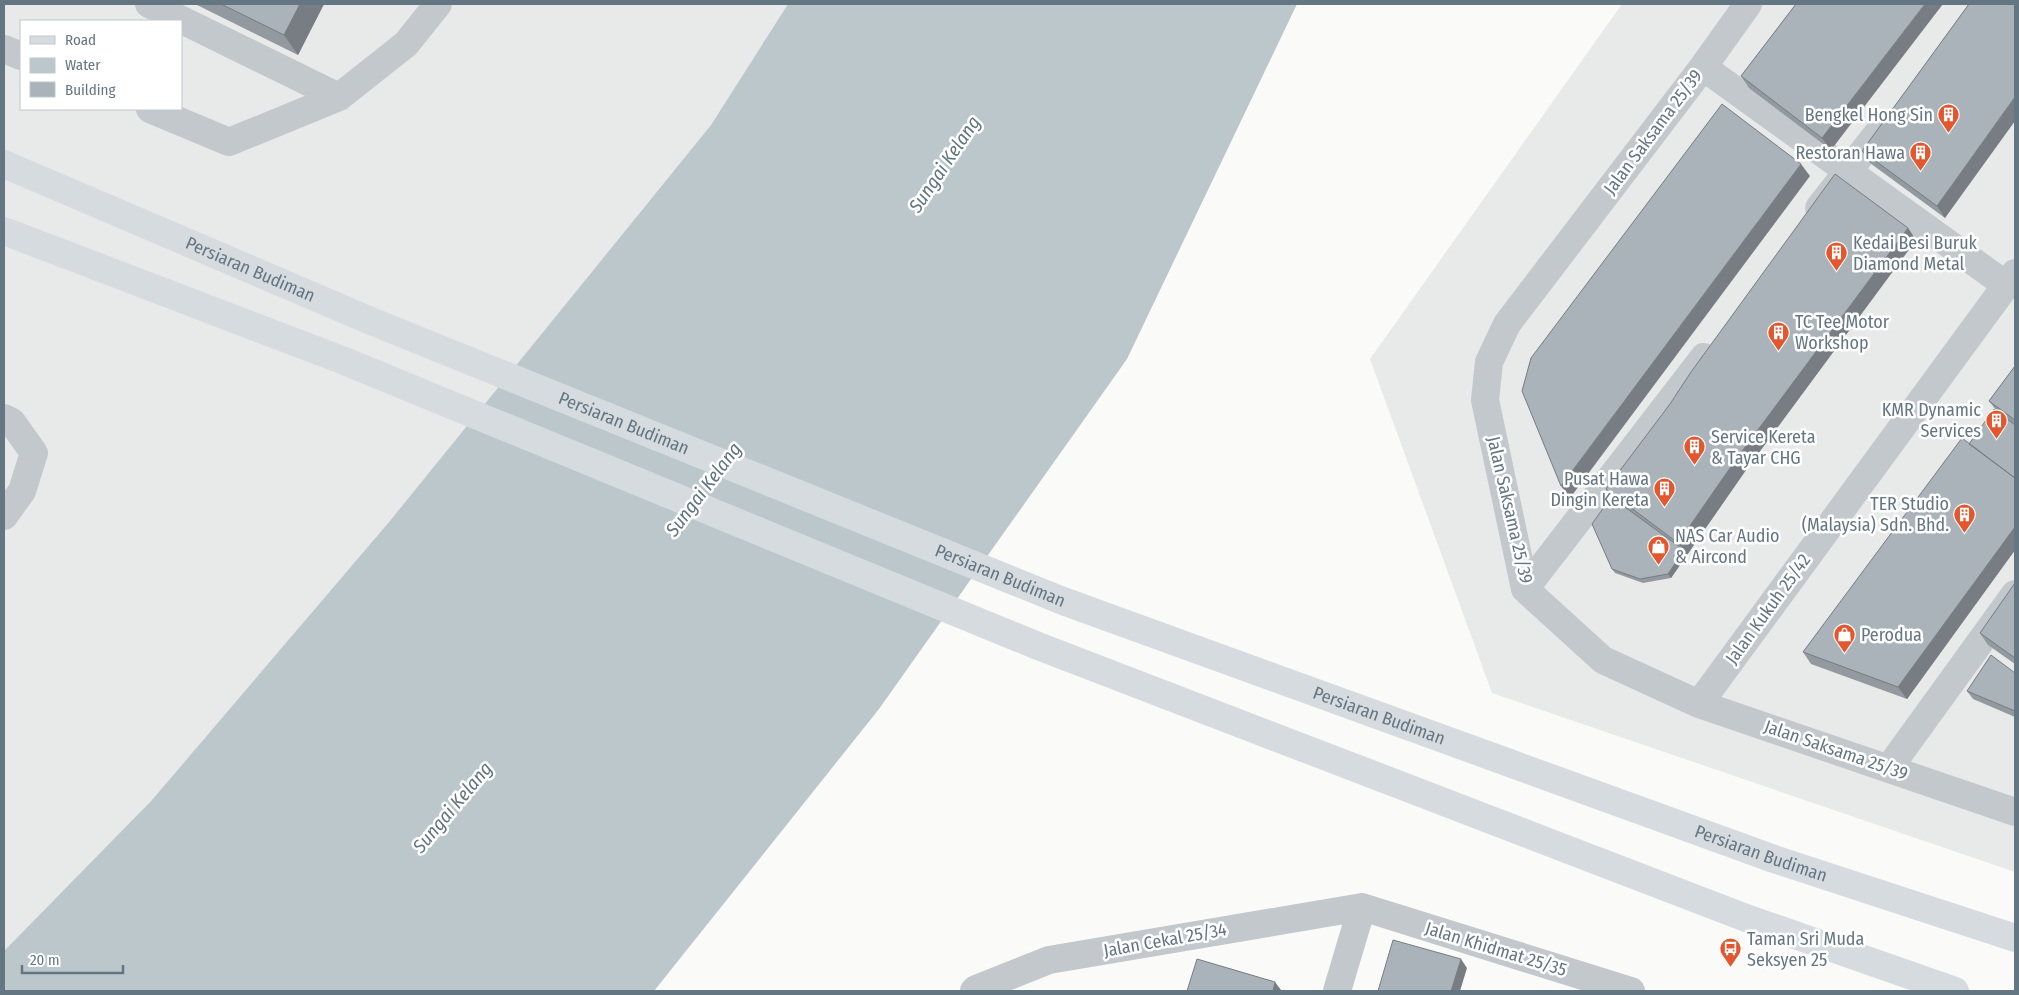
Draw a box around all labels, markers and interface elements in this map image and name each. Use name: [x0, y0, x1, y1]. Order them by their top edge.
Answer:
legend: [20, 20, 182, 110]
text: Road: [65, 31, 96, 49]
text: Water: [65, 56, 101, 74]
street label: Jalan Saksama 25/39: [1599, 65, 1707, 199]
text: Building: [65, 81, 116, 99]
building icon: Bengkel Hong Sin: [1937, 103, 1961, 134]
place label: Bengkel Hong Sin: [1805, 104, 1933, 126]
water label: Sungai Kelang: [903, 112, 985, 218]
building icon: Restoran Hawa: [1909, 141, 1933, 172]
place label: Restoran Hawa: [1796, 142, 1905, 164]
street label: Persiaran Budiman: [182, 232, 319, 307]
place label: Kedai Besi Buruk Diamond Metal: [1853, 232, 1978, 275]
building icon: Kedai Besi Buruk Diamond Metal: [1825, 241, 1849, 272]
place label: TC Tee Motor Workshop: [1795, 311, 1890, 354]
building icon: TC Tee Motor Workshop: [1767, 320, 1791, 351]
street label: Persiaran Budiman: [555, 387, 692, 460]
place label: KMR Dynamic Services: [1882, 399, 1981, 442]
building icon: KMR Dynamic Services: [1985, 408, 2009, 439]
place label: Service Kereta & Tayar CHG: [1711, 426, 1816, 469]
street label: Jalan Saksama 25/39: [1482, 434, 1538, 586]
building icon: Service Kereta & Tayar CHG: [1683, 435, 1707, 466]
water label: Sungai Kelang: [660, 438, 746, 542]
place label: Pusat Hawa Dingin Kereta: [1550, 468, 1649, 511]
building icon: Pusat Hawa Dingin Kereta: [1653, 477, 1677, 508]
place label: TER Studio (Malaysia) Sdn. Bhd.: [1802, 493, 1949, 536]
building icon: TER Studio (Malaysia) Sdn. Bhd.: [1953, 502, 1977, 533]
place label: NAS Car Audio & Aircond: [1675, 525, 1779, 568]
shop icon: NAS Car Audio & Aircond: [1647, 534, 1671, 565]
street label: Persiaran Budiman: [932, 539, 1069, 612]
street label: Jalan Kukuh 25/42: [1721, 550, 1815, 668]
shop icon: Perodua: [1833, 623, 1857, 654]
place label: Perodua: [1861, 624, 1922, 646]
street label: Persiaran Budiman: [1310, 682, 1448, 750]
street label: Jalan Saksama 25/39: [1761, 715, 1911, 785]
water label: Sungai Kelang: [407, 757, 497, 858]
street label: Persiaran Budiman: [1692, 820, 1830, 887]
street label: Jalan Khidmat 25/35: [1423, 917, 1569, 981]
street label: Jalan Cekal 25/34: [1102, 918, 1229, 962]
place label: Taman Sri Muda Seksyen 25: [1747, 928, 1864, 971]
bus stop icon: Taman Sri Muda Seksyen 25: [1719, 937, 1743, 968]
scale bar: [22, 942, 124, 974]
text: 20 m: [30, 951, 60, 969]

